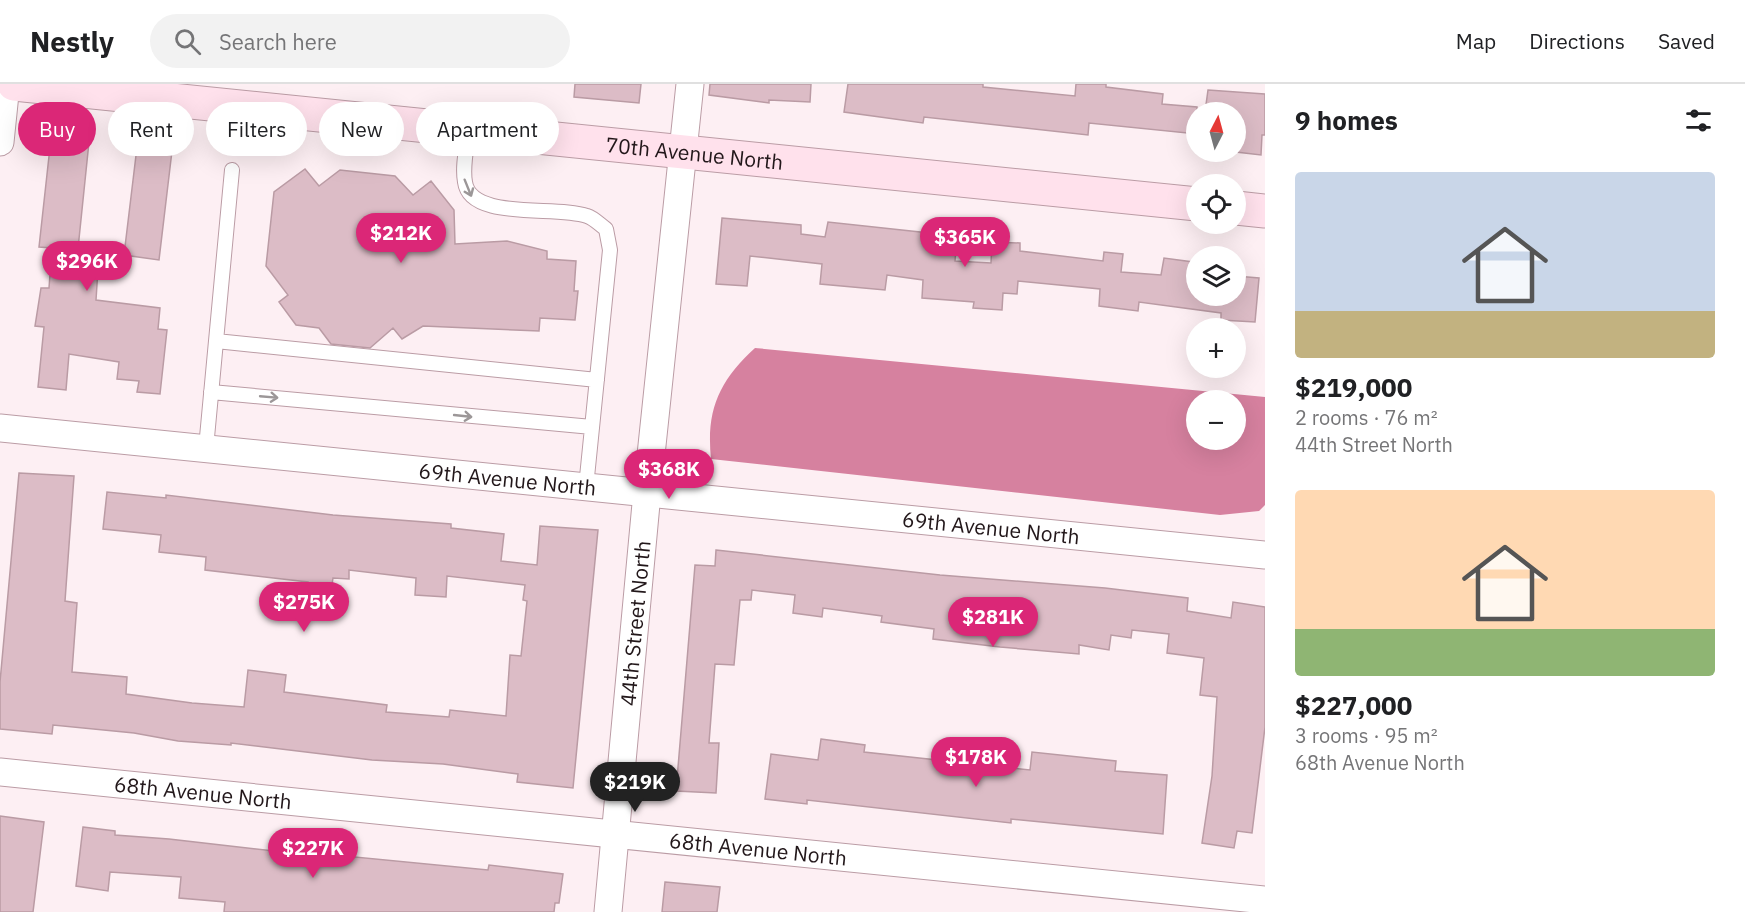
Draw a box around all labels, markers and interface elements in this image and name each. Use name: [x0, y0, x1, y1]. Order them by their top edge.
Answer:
search box: [150, 14, 570, 68]
text: Nestly: [30, 23, 114, 60]
icon: search: [171, 25, 204, 58]
text: Search here: [219, 27, 337, 56]
text: Map: [1456, 27, 1496, 55]
text: Directions: [1529, 27, 1625, 55]
text: Saved: [1658, 27, 1715, 55]
chip: Buy: [18, 102, 96, 156]
chip: Rent: [108, 102, 194, 156]
chip: Filters: [206, 102, 307, 156]
chip: New: [319, 102, 404, 156]
chip: Apartment: [416, 102, 559, 156]
north arrow: [1186, 102, 1246, 162]
map controls: [1186, 102, 1246, 450]
text: 9 homes: [1295, 103, 1398, 137]
icon: filters: [1682, 104, 1715, 137]
street label: 70th Avenue North: [604, 130, 785, 176]
button: locate: [1186, 174, 1246, 234]
one-way arrow: [464, 178, 475, 196]
icon: home: [1451, 211, 1559, 319]
pin: $212K: [359, 213, 443, 264]
pin: $365K: [923, 217, 1007, 268]
text: $212K: [370, 219, 432, 246]
text: $365K: [934, 223, 996, 250]
pin: $296K: [45, 241, 129, 292]
button: layers: [1186, 246, 1246, 306]
text: $296K: [56, 247, 118, 274]
button: +: [1186, 318, 1246, 378]
text: $219,000: [1295, 370, 1412, 404]
button: −: [1186, 390, 1246, 450]
one-way arrow: [259, 392, 279, 403]
text: 2 rooms · 76 m²: [1295, 404, 1438, 431]
one-way arrow: [453, 411, 473, 422]
text: 44th Street North: [1295, 431, 1453, 458]
pin: $368K: [627, 449, 711, 500]
text: $368K: [638, 455, 700, 482]
street label: 69th Avenue North: [417, 456, 598, 502]
street label: 69th Avenue North: [901, 505, 1081, 550]
icon: home: [1451, 529, 1559, 637]
street label: 44th Street North: [613, 539, 657, 707]
pin: $275K: [262, 582, 346, 633]
text: $275K: [273, 588, 335, 615]
pin: $281K: [951, 597, 1035, 648]
text: $281K: [962, 603, 1024, 630]
text: $227,000: [1295, 688, 1412, 722]
text: 3 rooms · 95 m²: [1295, 722, 1438, 749]
pin: $178K: [934, 737, 1018, 788]
text: $178K: [945, 743, 1007, 770]
text: 68th Avenue North: [1295, 749, 1465, 776]
pin: $219K: [593, 762, 677, 813]
text: $219K: [604, 768, 666, 795]
street label: 68th Avenue North: [113, 770, 293, 815]
street label: 68th Avenue North: [668, 826, 848, 872]
pin: $227K: [271, 828, 355, 879]
text: $227K: [282, 834, 344, 861]

